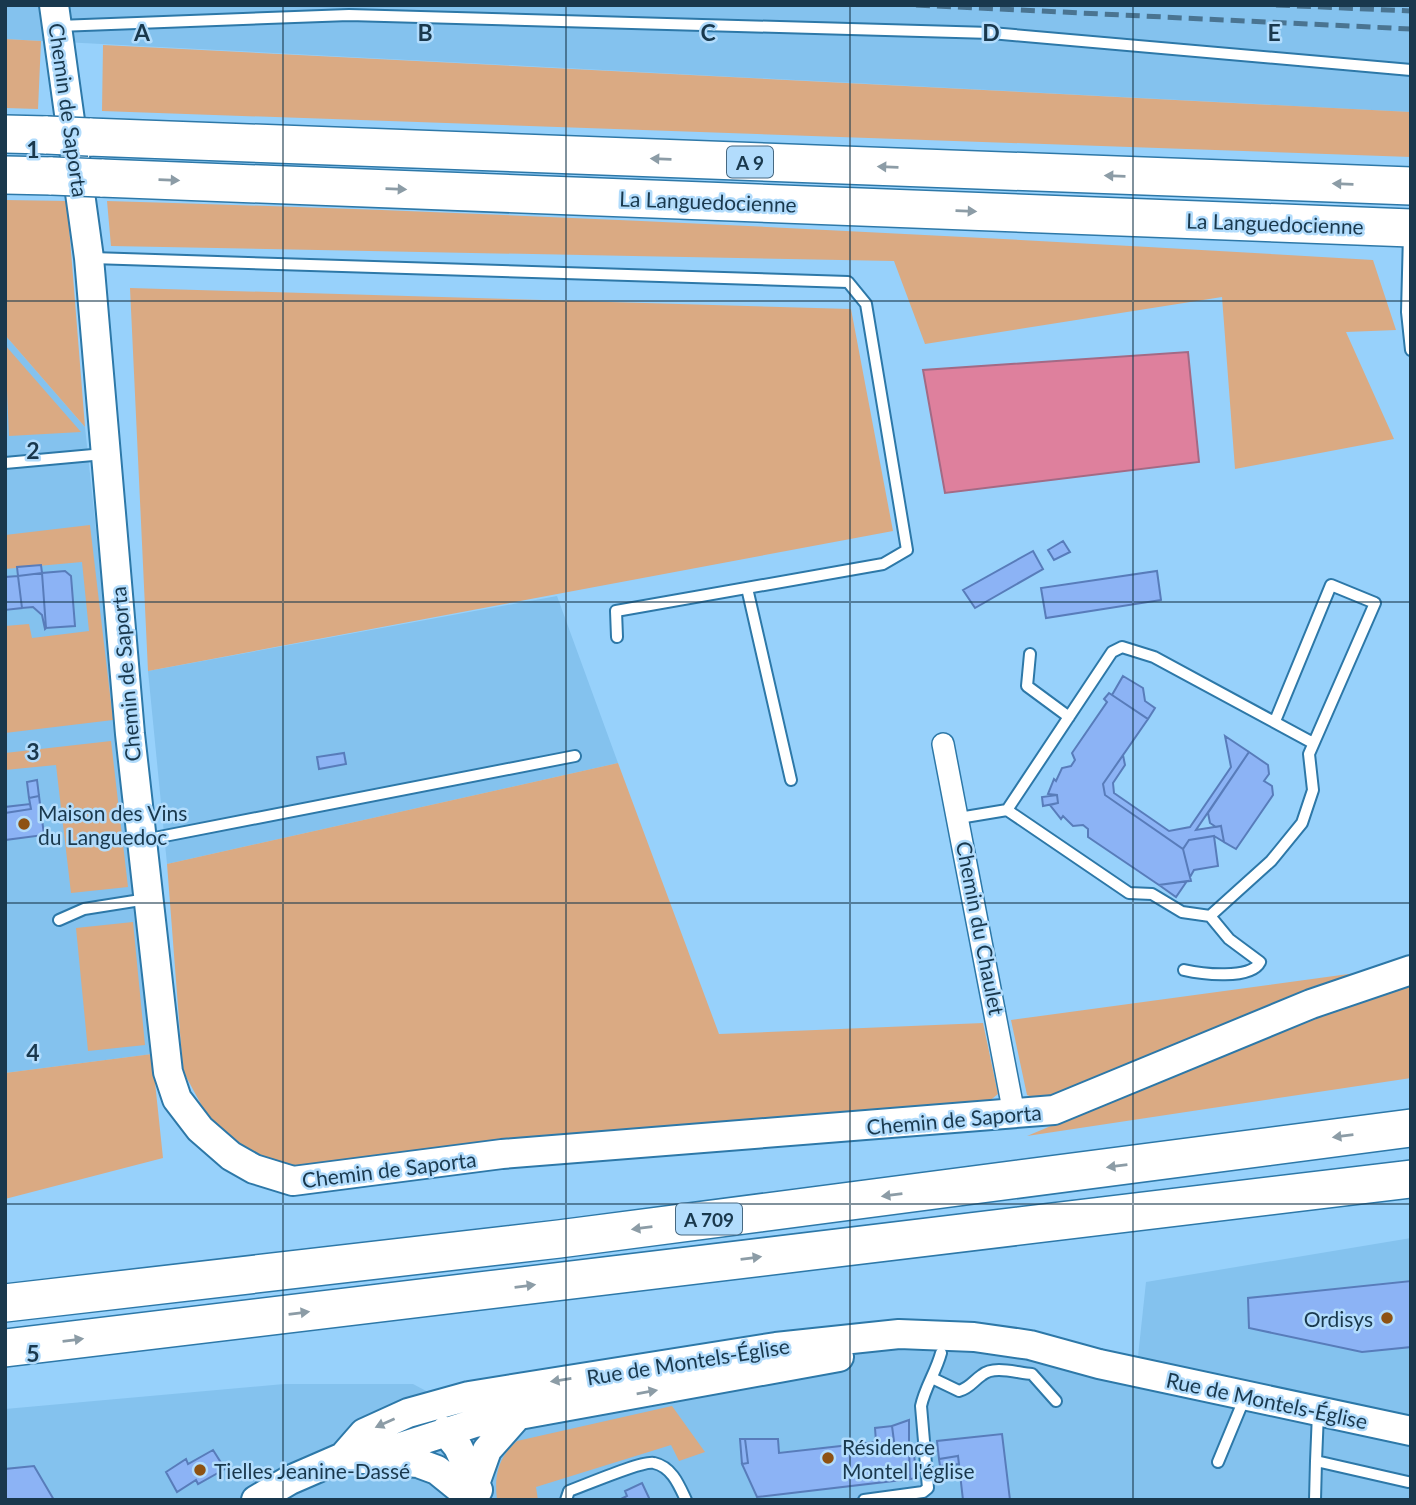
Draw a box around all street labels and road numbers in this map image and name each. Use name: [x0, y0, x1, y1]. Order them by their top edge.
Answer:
street label: Chemin de Saporta: [44, 21, 94, 199]
road number: A 9: [727, 146, 773, 178]
street label: La Languedocienne: [619, 185, 797, 217]
street label: La Languedocienne: [1186, 207, 1364, 239]
street label: Chemin de Saporta: [105, 586, 145, 762]
street label: Chemin du Chaulet: [952, 839, 1010, 1017]
street label: Chemin de Saporta: [866, 1099, 1042, 1139]
street label: Chemin de Saporta: [300, 1146, 478, 1192]
road number: A 709: [676, 1204, 742, 1234]
street label: Rue de Montels-Église: [585, 1333, 791, 1389]
street label: Rue de Montels-Église: [1164, 1366, 1370, 1434]

